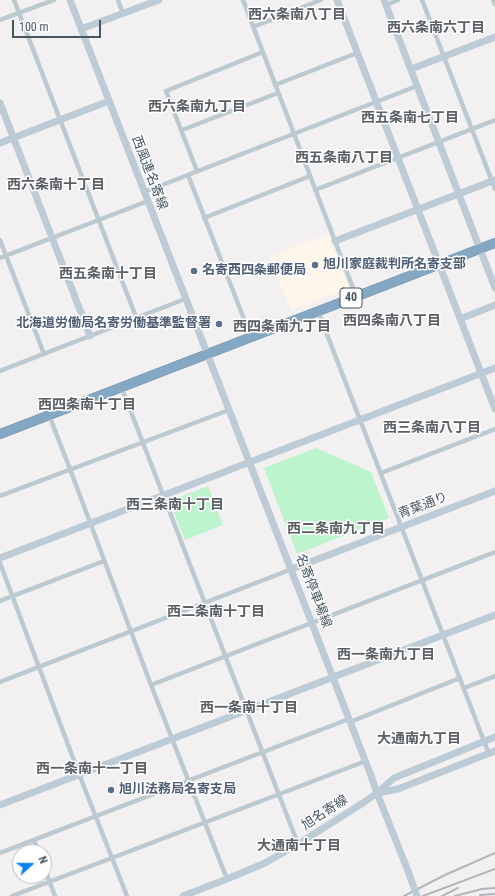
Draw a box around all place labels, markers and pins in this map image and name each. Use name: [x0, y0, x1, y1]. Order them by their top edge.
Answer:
place label: 旭川家庭裁判所名寄支部: [323, 257, 466, 273]
marker: 旭川家庭裁判所名寄支部: [310, 260, 320, 270]
place label: 名寄西四条郵便局: [202, 263, 306, 279]
marker: 名寄西四条郵便局: [189, 266, 199, 276]
place label: 北海道労働局名寄労働基準監督署: [16, 316, 211, 332]
marker: 北海道労働局名寄労働基準監督署: [214, 319, 224, 329]
place label: 旭川法務局名寄支局: [119, 782, 236, 798]
marker: 旭川法務局名寄支局: [106, 785, 116, 795]

